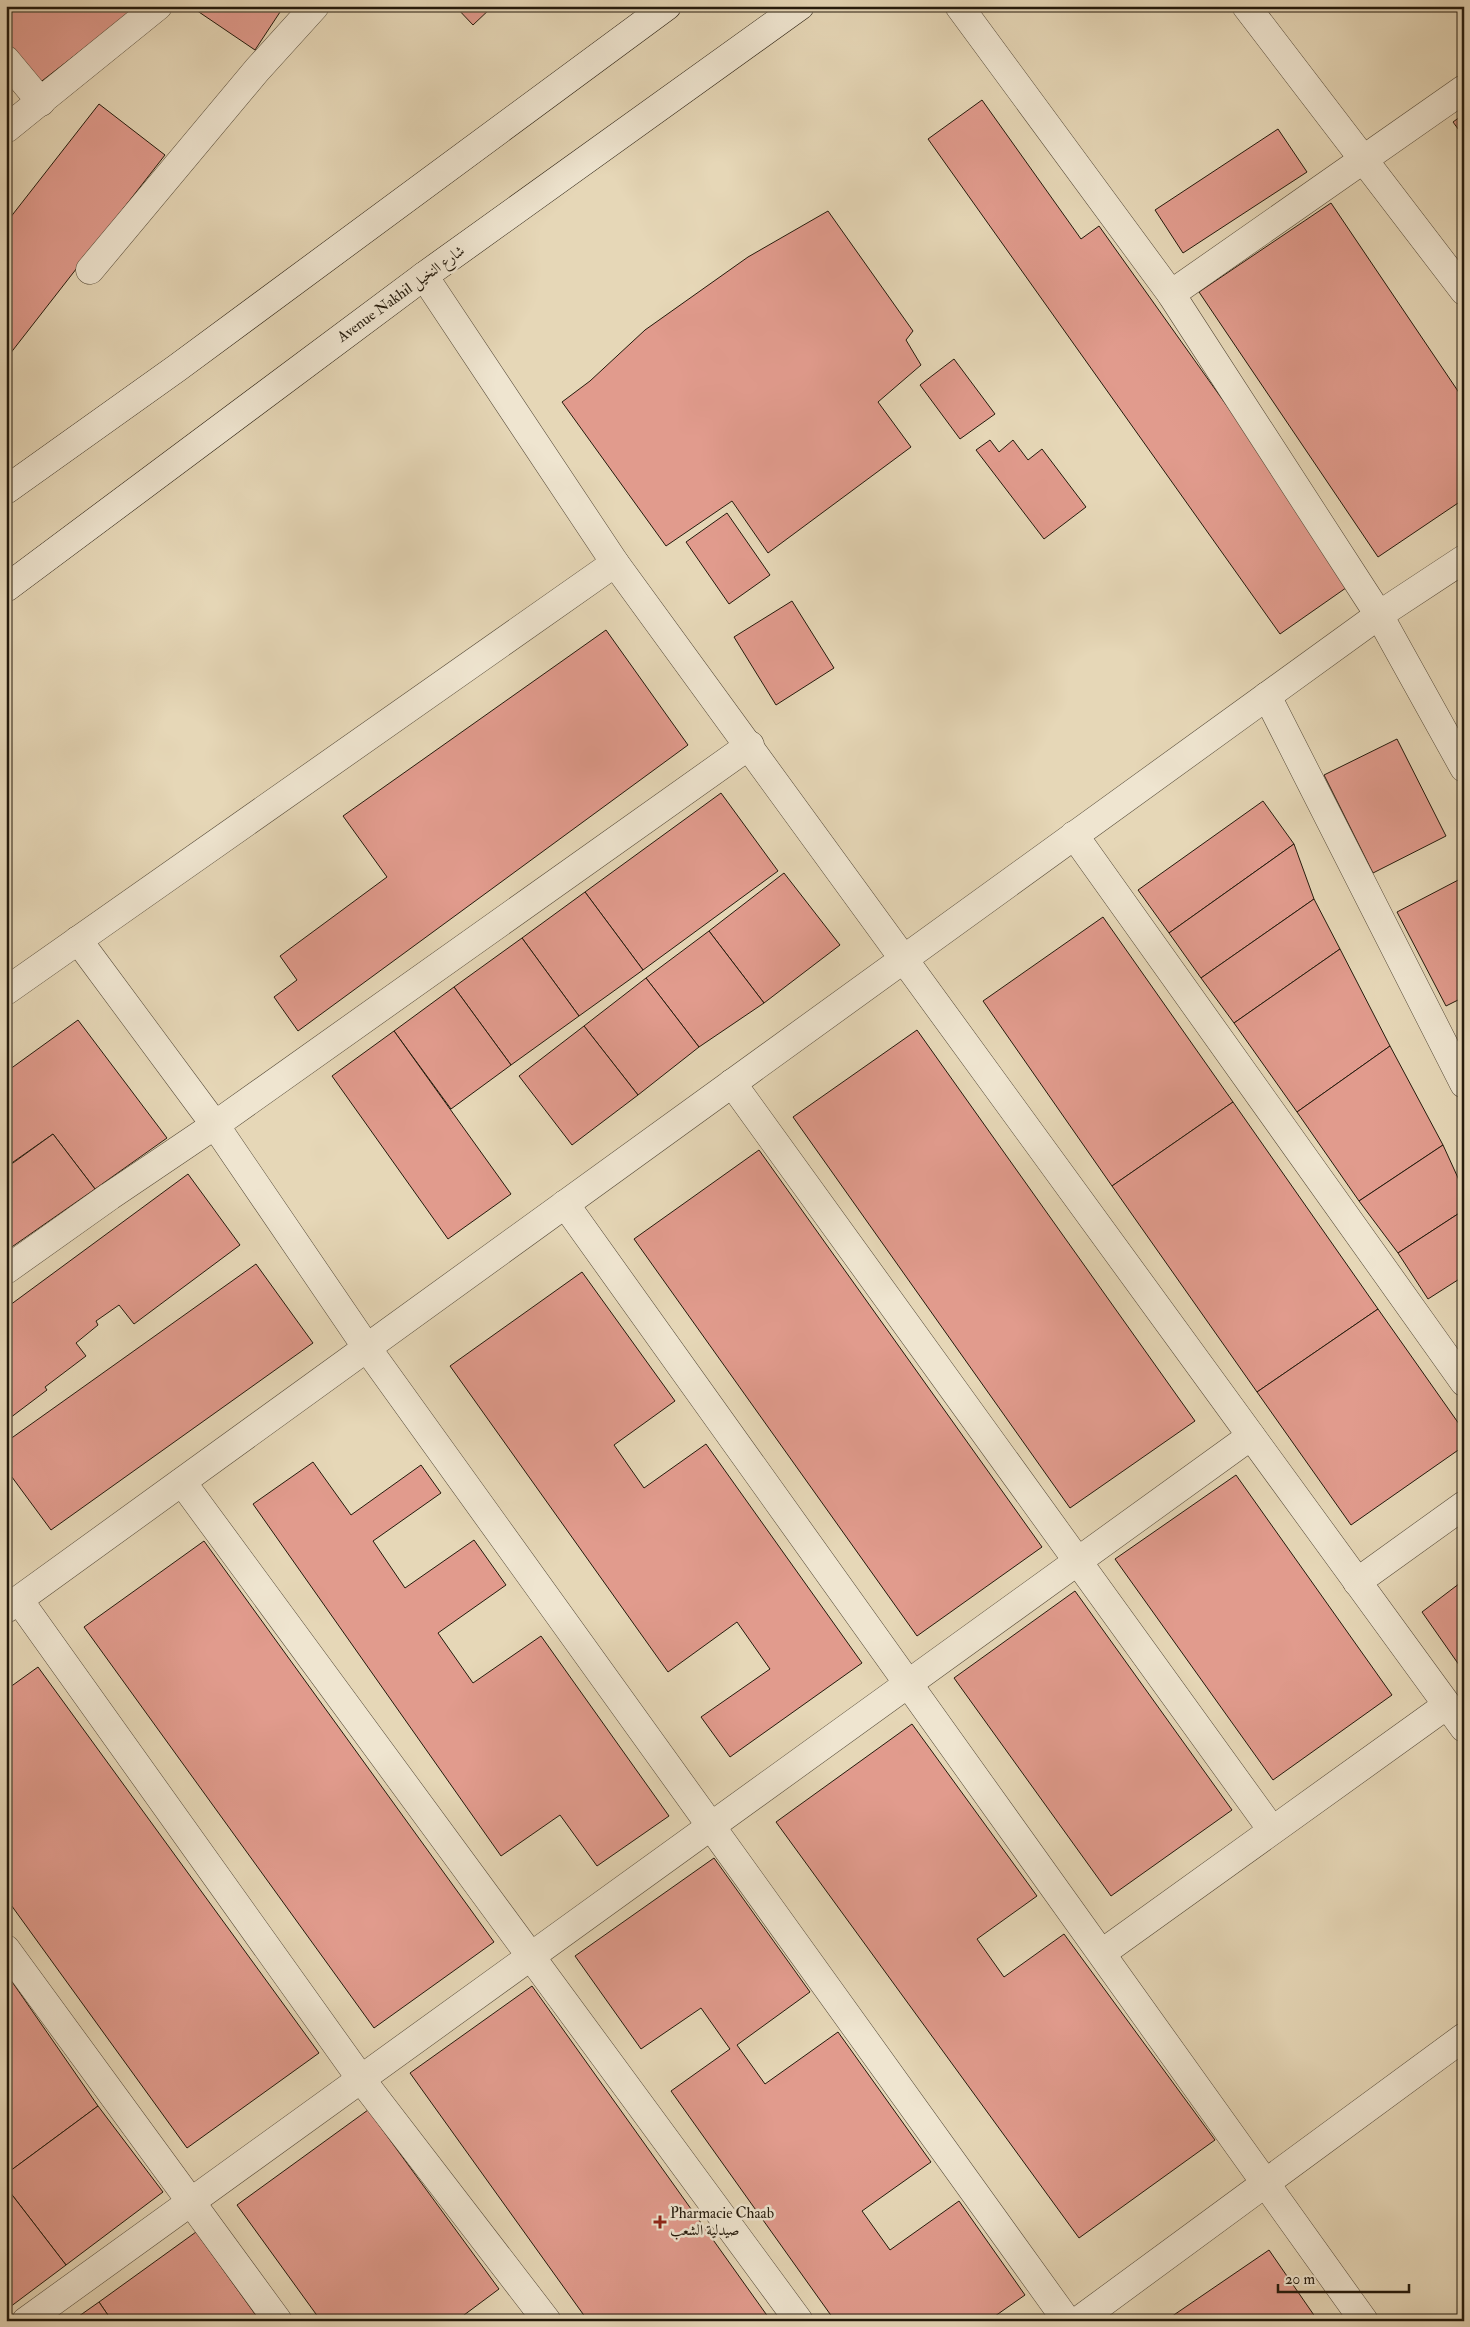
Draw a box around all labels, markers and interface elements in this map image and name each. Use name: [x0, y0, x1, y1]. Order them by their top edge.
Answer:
street label: Avenue Nakhil شارع النخيل: [333, 241, 470, 350]
place label: Pharmacie Chaab صيدلية الشعب: [670, 2204, 774, 2240]
marker: Pharmacie Chaab صيدلية الشعب: [654, 2216, 666, 2228]
scale bar: [1278, 2262, 1409, 2294]
text: 20 m: [1285, 2270, 1315, 2289]

